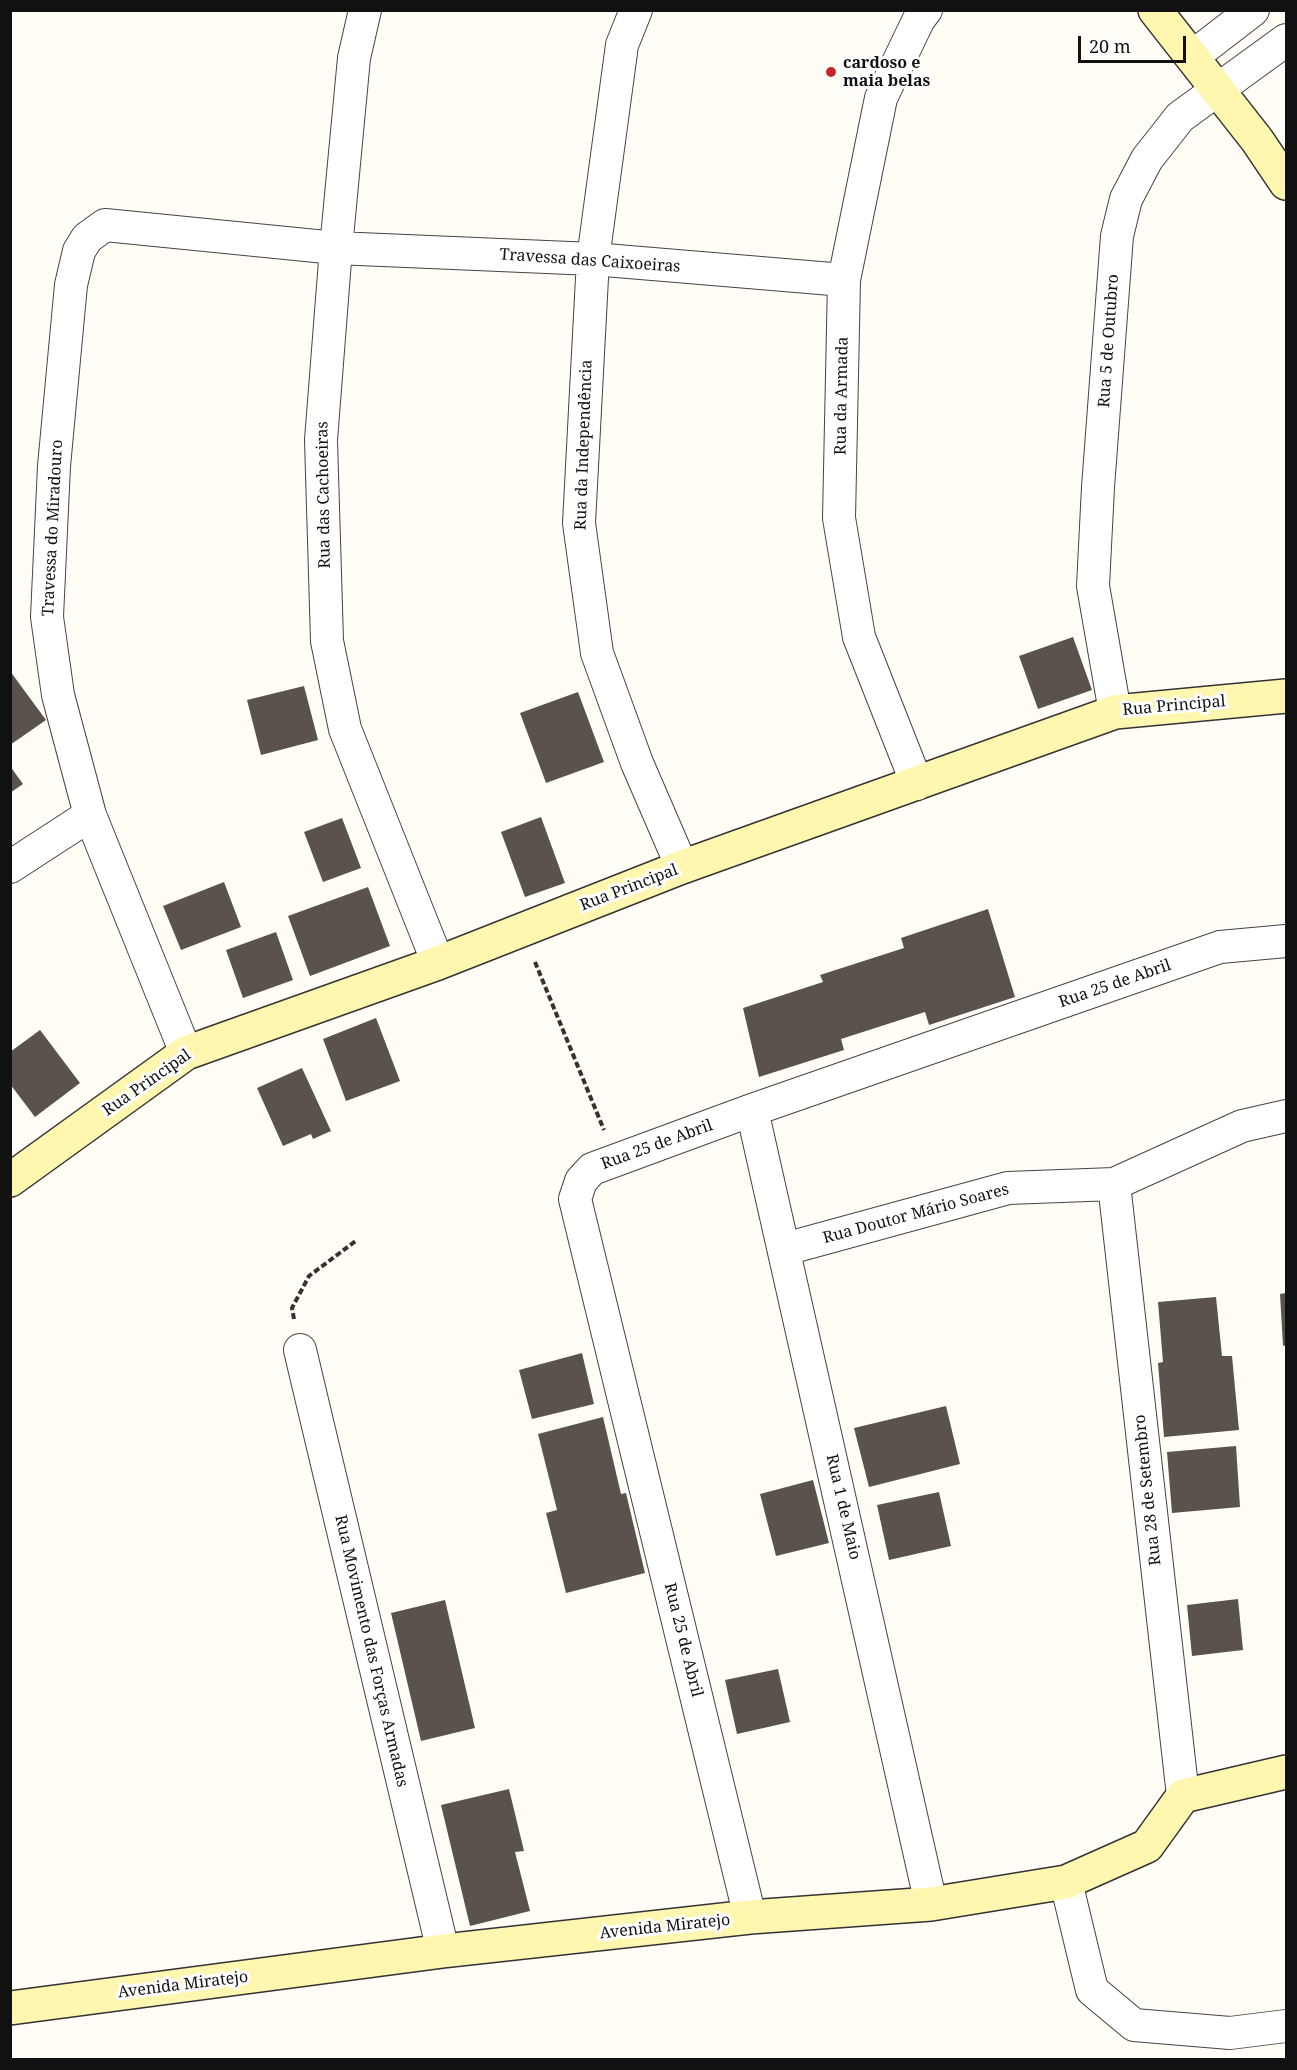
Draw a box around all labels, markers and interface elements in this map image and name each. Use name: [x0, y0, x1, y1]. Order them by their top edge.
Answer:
scale bar: [1081, 24, 1189, 62]
text: 20 m: [1089, 34, 1131, 58]
place label: cardoso e maia belas: [843, 53, 930, 91]
marker: cardoso e maia belas: [824, 65, 838, 79]
street label: Travessa das Caixoeiras: [499, 245, 681, 277]
street label: Rua 5 de Outubro: [1095, 274, 1123, 408]
street label: Rua da Armada: [831, 337, 853, 455]
street label: Rua da Independência: [571, 359, 597, 531]
street label: Rua das Cachoeiras: [313, 421, 335, 569]
street label: Travessa do Miradouro: [39, 439, 67, 617]
street label: Rua Principal: [1122, 692, 1226, 720]
street label: Rua Principal: [577, 861, 681, 915]
street label: Rua 25 de Abril: [1056, 956, 1174, 1012]
street label: Rua Principal: [99, 1046, 195, 1120]
street label: Rua 25 de Abril: [599, 1116, 715, 1174]
street label: Rua Doutor Mário Soares: [821, 1180, 1011, 1248]
street label: Rua 28 de Setembro: [1131, 1414, 1165, 1566]
street label: Rua 1 de Maio: [822, 1452, 864, 1562]
street label: Rua Movimento das Forças Armadas: [330, 1513, 412, 1789]
street label: Rua 25 de Abril: [660, 1581, 706, 1699]
street label: Avenida Miratejo: [599, 1911, 731, 1943]
street label: Avenida Miratejo: [117, 1967, 249, 2003]

